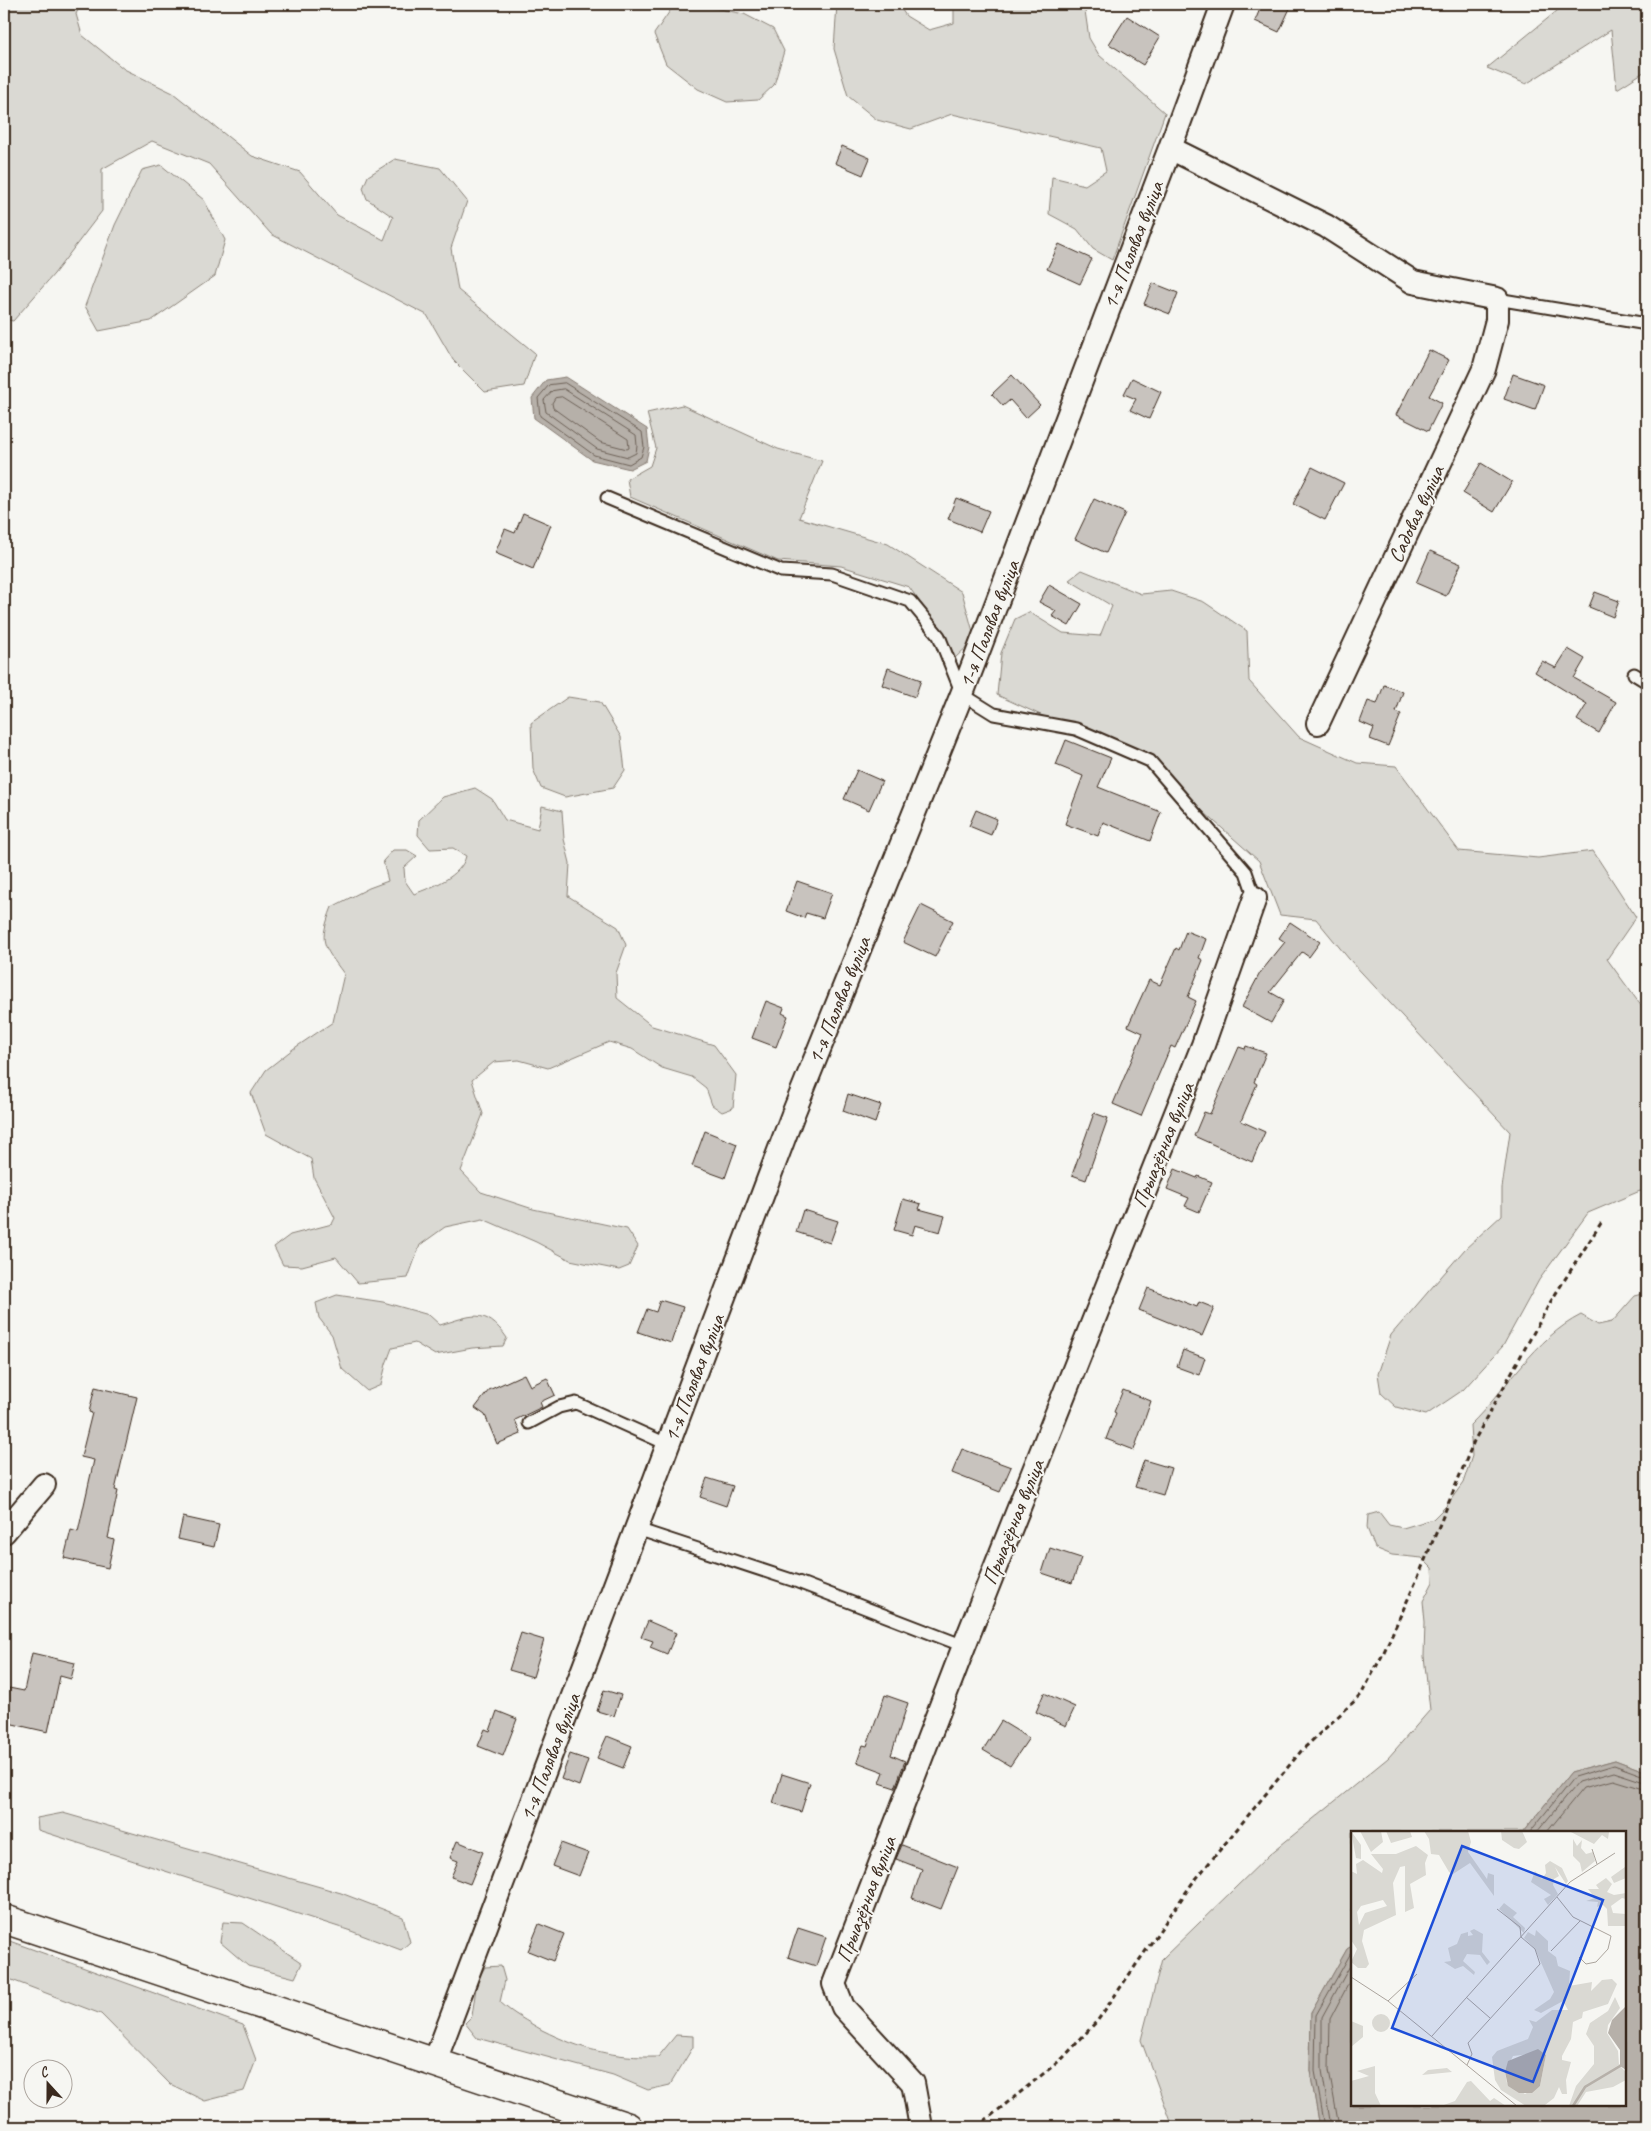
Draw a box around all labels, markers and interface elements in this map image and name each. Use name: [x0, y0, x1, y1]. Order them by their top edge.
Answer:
street label: 1-я Палявая вуліца: [1097, 176, 1170, 312]
street label: Садовая вуліца: [1382, 460, 1451, 567]
street label: 1-я Палявая вуліца: [953, 555, 1026, 691]
street label: 1-я Палявая вуліца: [802, 931, 877, 1067]
street label: Прыазёрная вуліца: [1126, 1077, 1201, 1212]
street label: 1-я Палявая вуліца: [658, 1309, 731, 1445]
street label: Прыазёрная вуліца: [976, 1454, 1051, 1589]
street label: 1-я Палявая вуліца: [514, 1688, 587, 1824]
street label: Прыазёрная вуліца: [830, 1831, 903, 1966]
inset map: [1351, 1831, 1626, 2106]
north arrow: [22, 2058, 72, 2108]
text: С: [37, 2062, 52, 2081]

